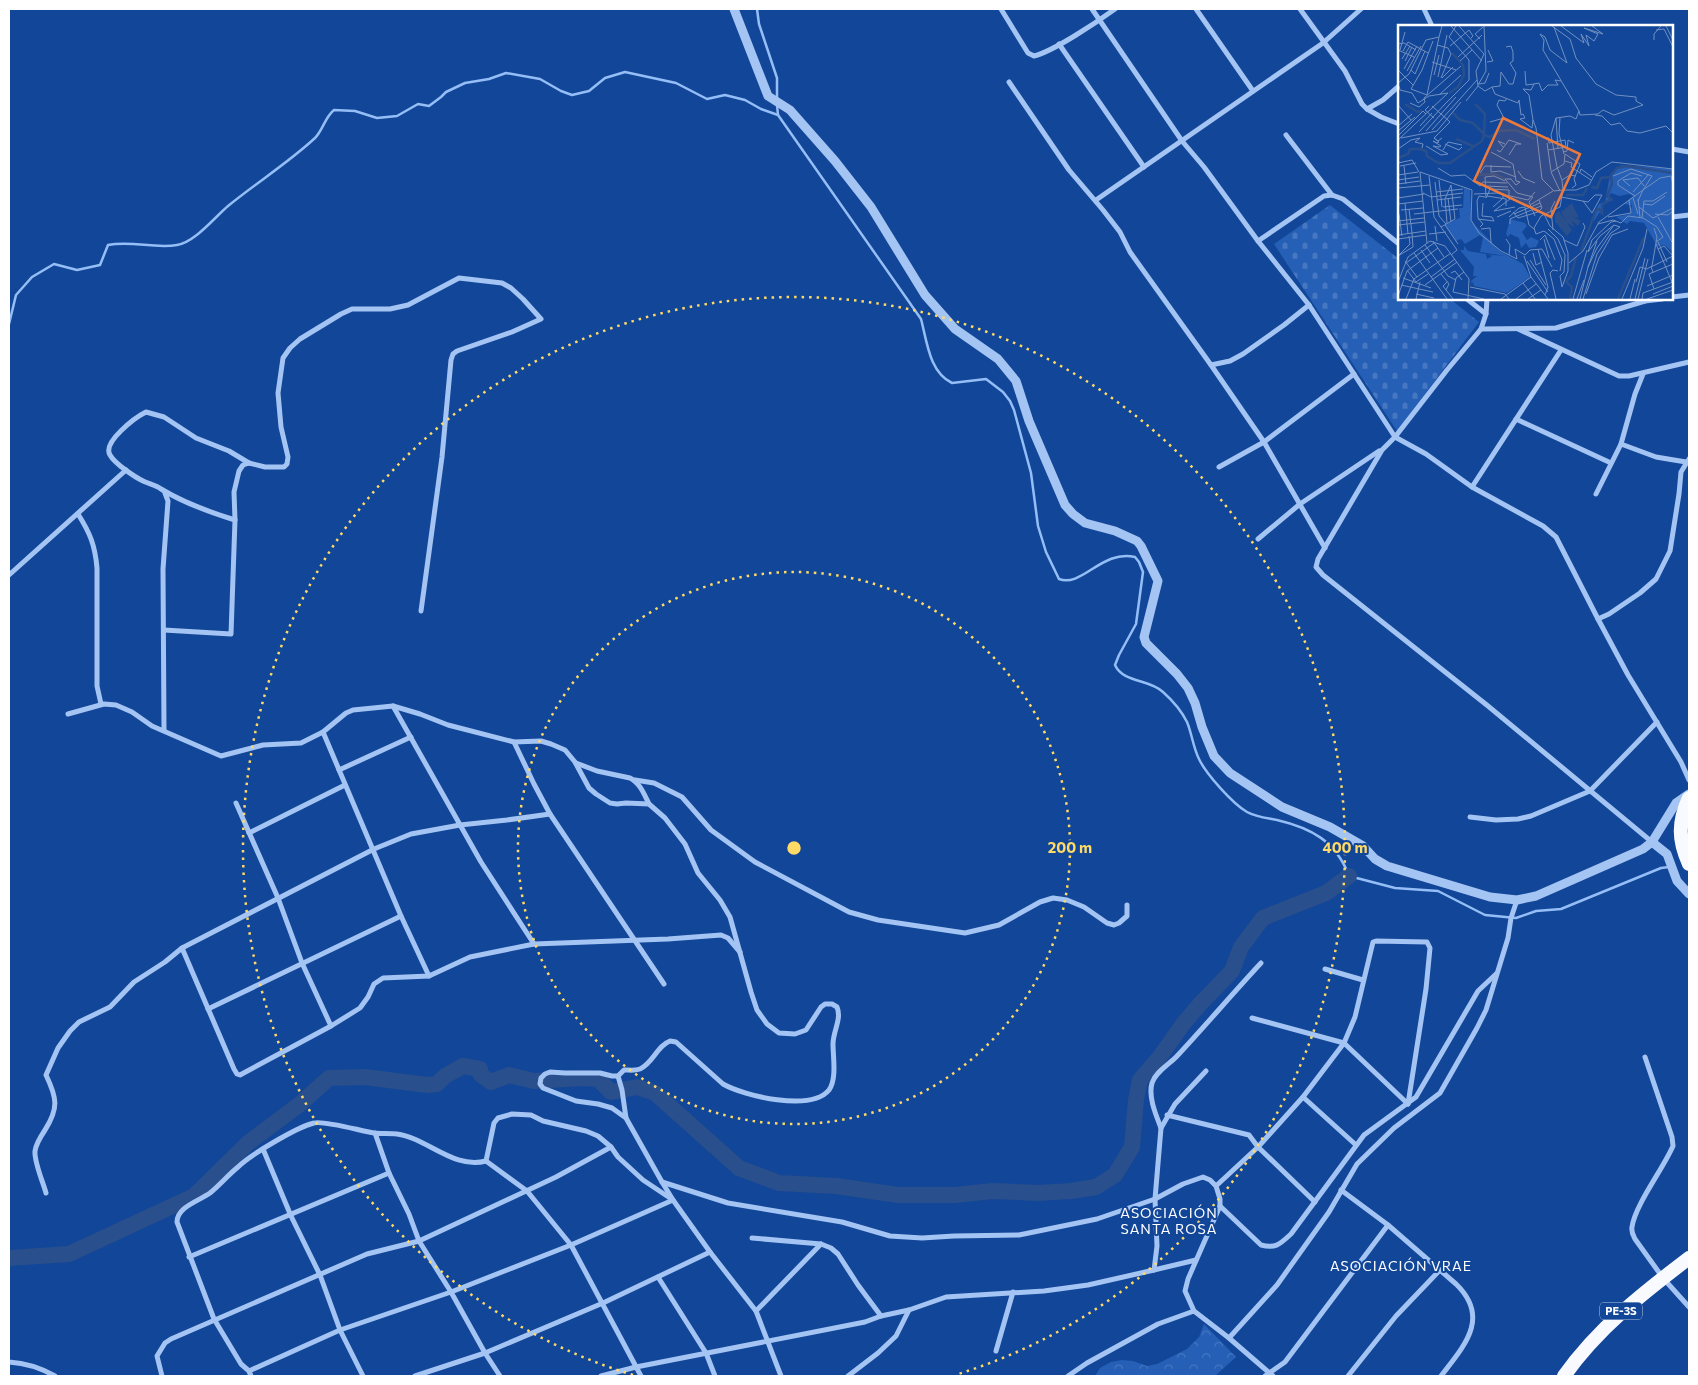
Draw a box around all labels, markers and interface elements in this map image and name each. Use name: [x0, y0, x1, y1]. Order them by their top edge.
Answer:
inset map: [1398, 25, 1673, 300]
text: 200 m: [1048, 838, 1092, 856]
text: 400 m: [1322, 838, 1368, 856]
centre of rings: [785, 839, 803, 857]
district label: ASOCIACIÓN SANTA ROSA: [1120, 1204, 1218, 1237]
district label: ASOCIACIÓN VRAE: [1330, 1257, 1472, 1274]
road number: PE-3S: [1600, 1302, 1642, 1320]

